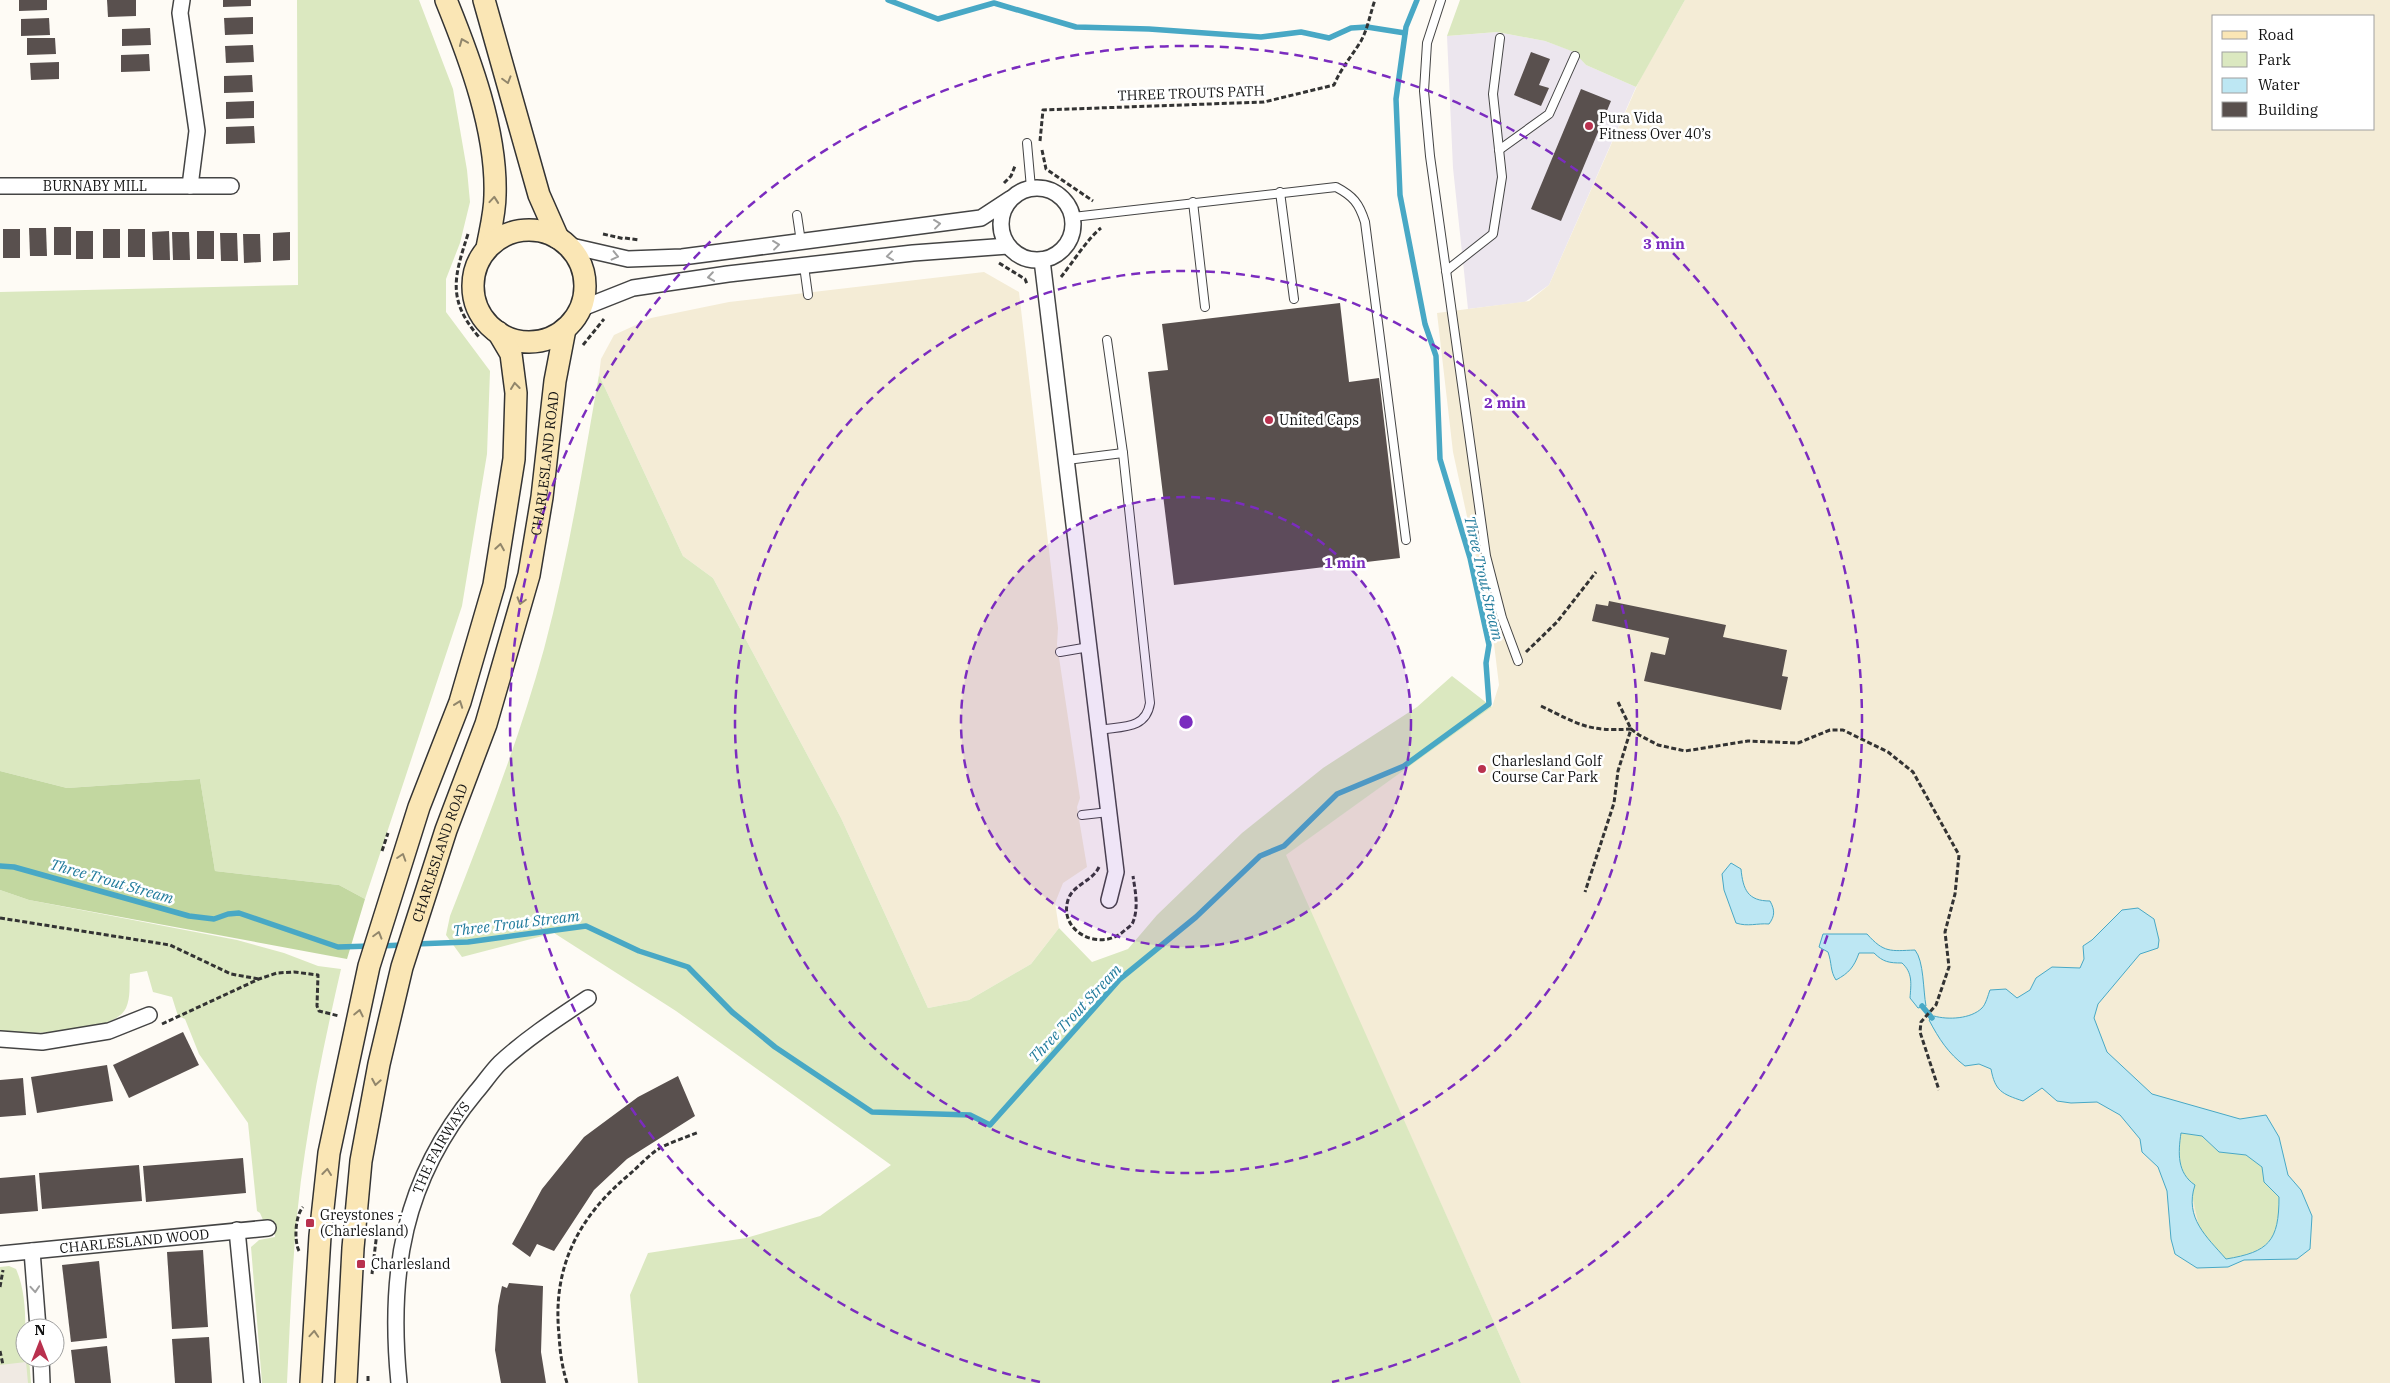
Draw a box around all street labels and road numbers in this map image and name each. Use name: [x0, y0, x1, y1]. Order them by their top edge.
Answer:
street label: THREE TROUTS PATH: [1117, 81, 1265, 105]
street label: BURNABY MILL: [43, 177, 147, 195]
street label: CHARLESLAND ROAD: [527, 390, 563, 537]
street label: CHARLESLAND ROAD: [408, 781, 472, 925]
street label: THE FAIRWAYS: [408, 1098, 474, 1196]
street label: CHARLESLAND WOOD: [59, 1225, 210, 1257]

